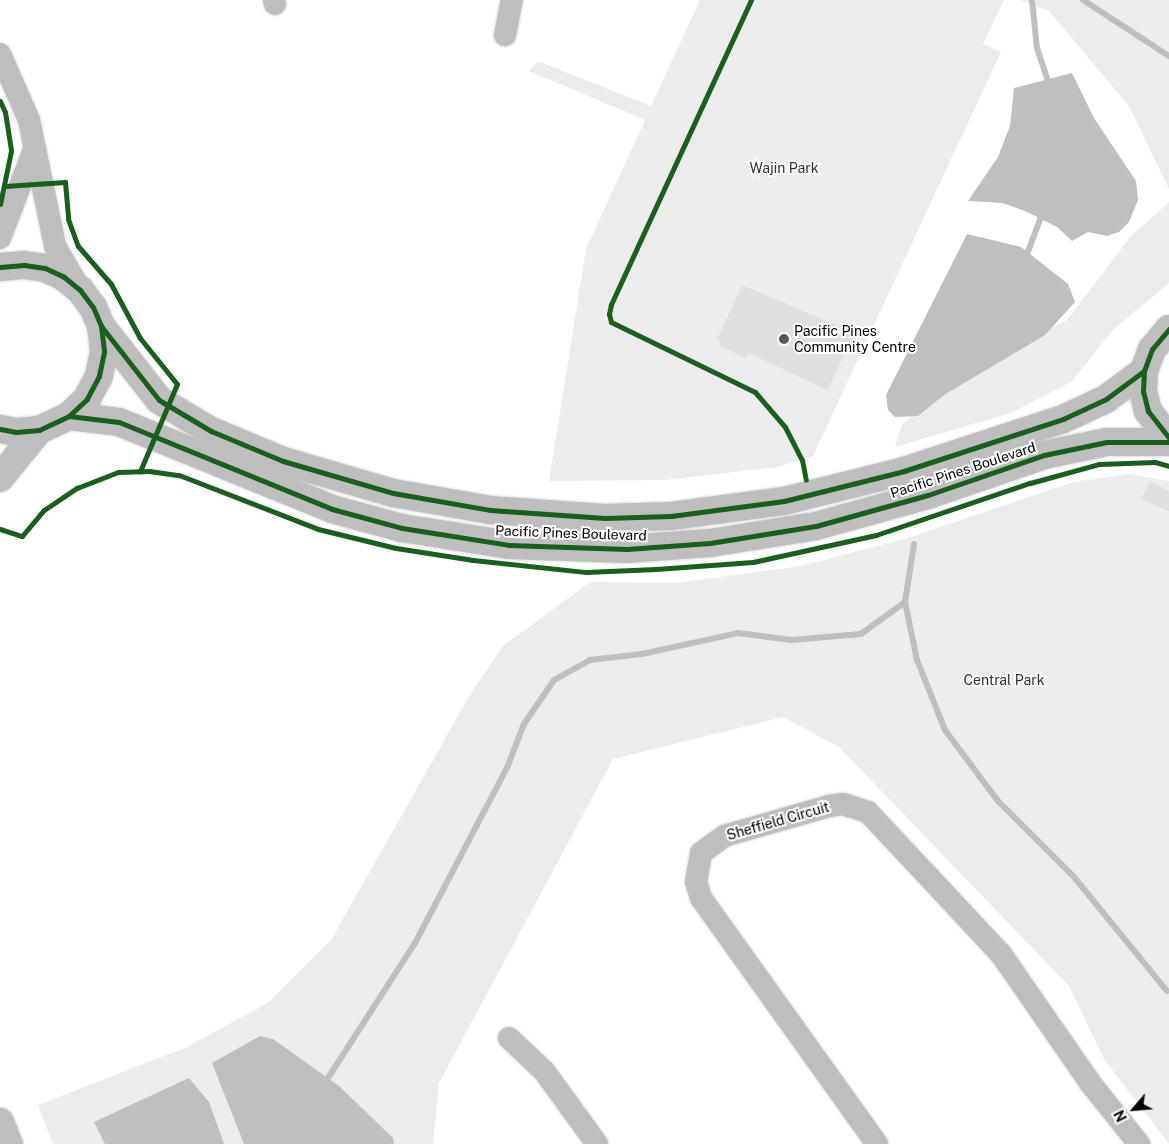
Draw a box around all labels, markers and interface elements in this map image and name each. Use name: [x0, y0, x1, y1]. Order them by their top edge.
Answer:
park label: Wajin Park: [749, 160, 819, 176]
place label: Pacific Pines Community Centre: [794, 323, 916, 356]
marker: Pacific Pines Community Centre: [778, 333, 790, 345]
street label: Pacific Pines Boulevard: [888, 439, 1038, 501]
street label: Pacific Pines Boulevard: [495, 522, 647, 544]
park label: Central Park: [963, 672, 1045, 688]
street label: Sheffield Circuit: [725, 798, 831, 844]
north arrow: [1109, 1084, 1159, 1134]
text: N: [1111, 1107, 1130, 1124]

